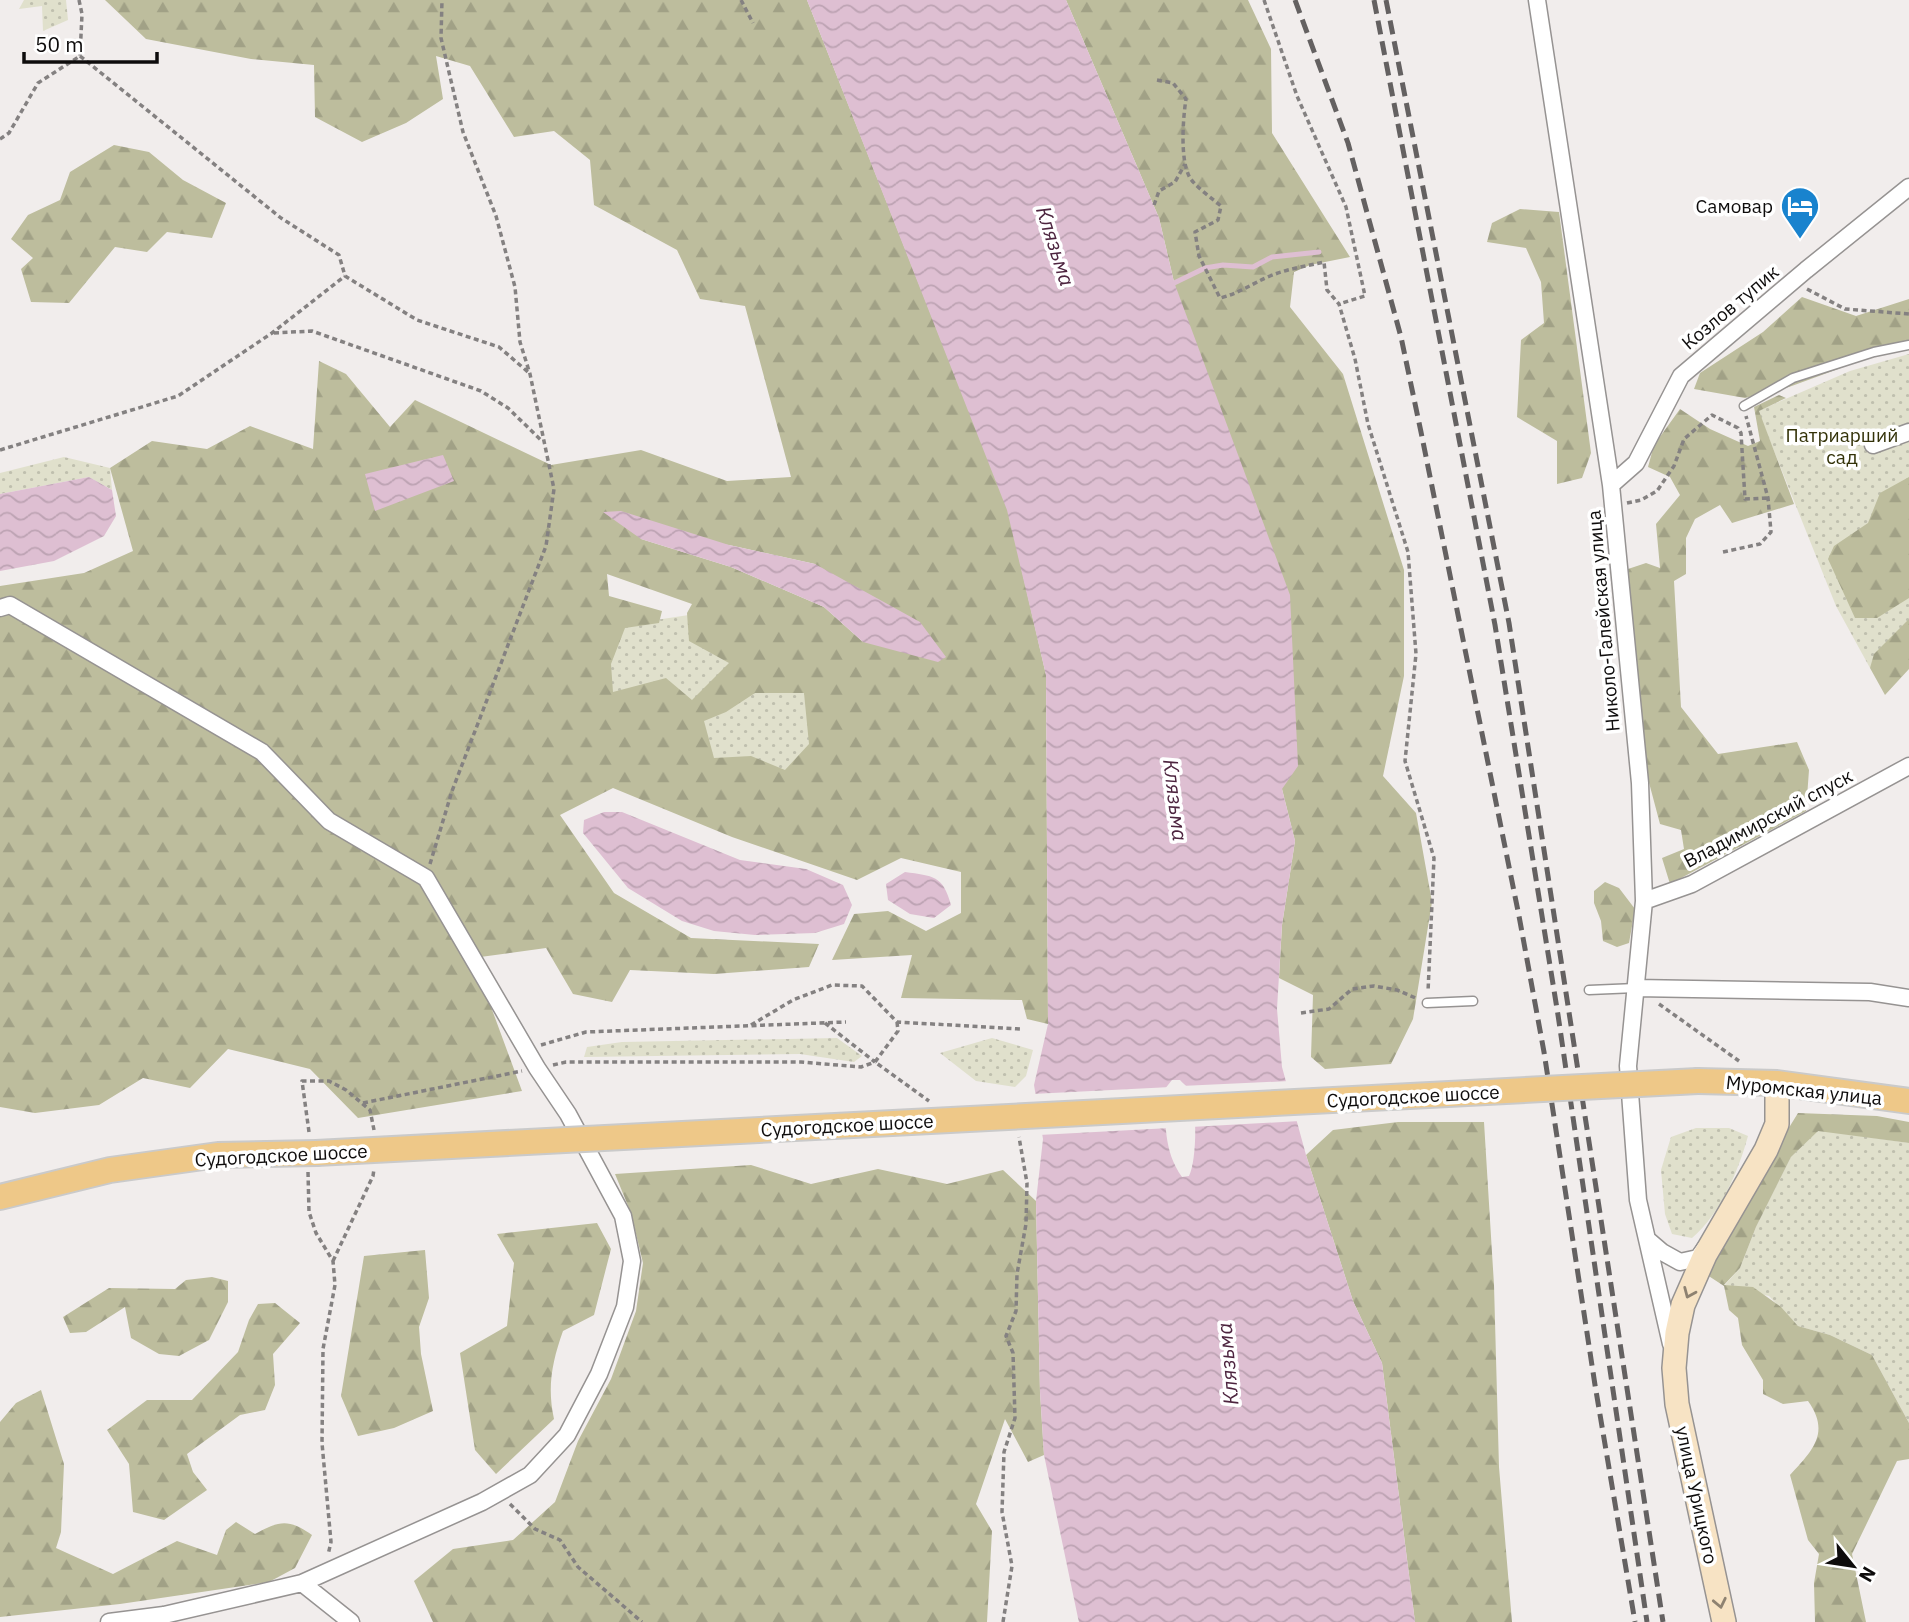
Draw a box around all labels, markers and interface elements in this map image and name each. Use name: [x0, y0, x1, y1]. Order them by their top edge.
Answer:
scale bar: [24, 21, 158, 65]
text: 50 m: [35, 30, 84, 58]
hotel icon: Самовар: [1779, 185, 1821, 240]
place label: Самовар: [1696, 194, 1773, 218]
water label: Клязьма: [1030, 202, 1082, 290]
street label: Козлов тупик: [1676, 259, 1784, 355]
park label: Патриарший сад: [1786, 423, 1898, 469]
street label: Николо-Галейская улица: [1581, 509, 1625, 733]
water label: Клязьма: [1157, 757, 1195, 843]
street label: Владимирский спуск: [1679, 763, 1857, 873]
street label: Муромская улица: [1725, 1070, 1883, 1110]
street label: Судогодское шоссе: [1326, 1079, 1500, 1113]
street label: Судогодское шоссе: [760, 1108, 934, 1142]
street label: Судогодское шоссе: [194, 1138, 368, 1172]
one-way arrow: [1683, 1286, 1697, 1298]
water label: Клязьма: [1209, 1322, 1245, 1406]
street label: улица Урицкого: [1671, 1424, 1723, 1566]
north arrow: [1818, 1531, 1888, 1601]
text: N: [1854, 1563, 1882, 1586]
one-way arrow: [1712, 1597, 1726, 1609]

